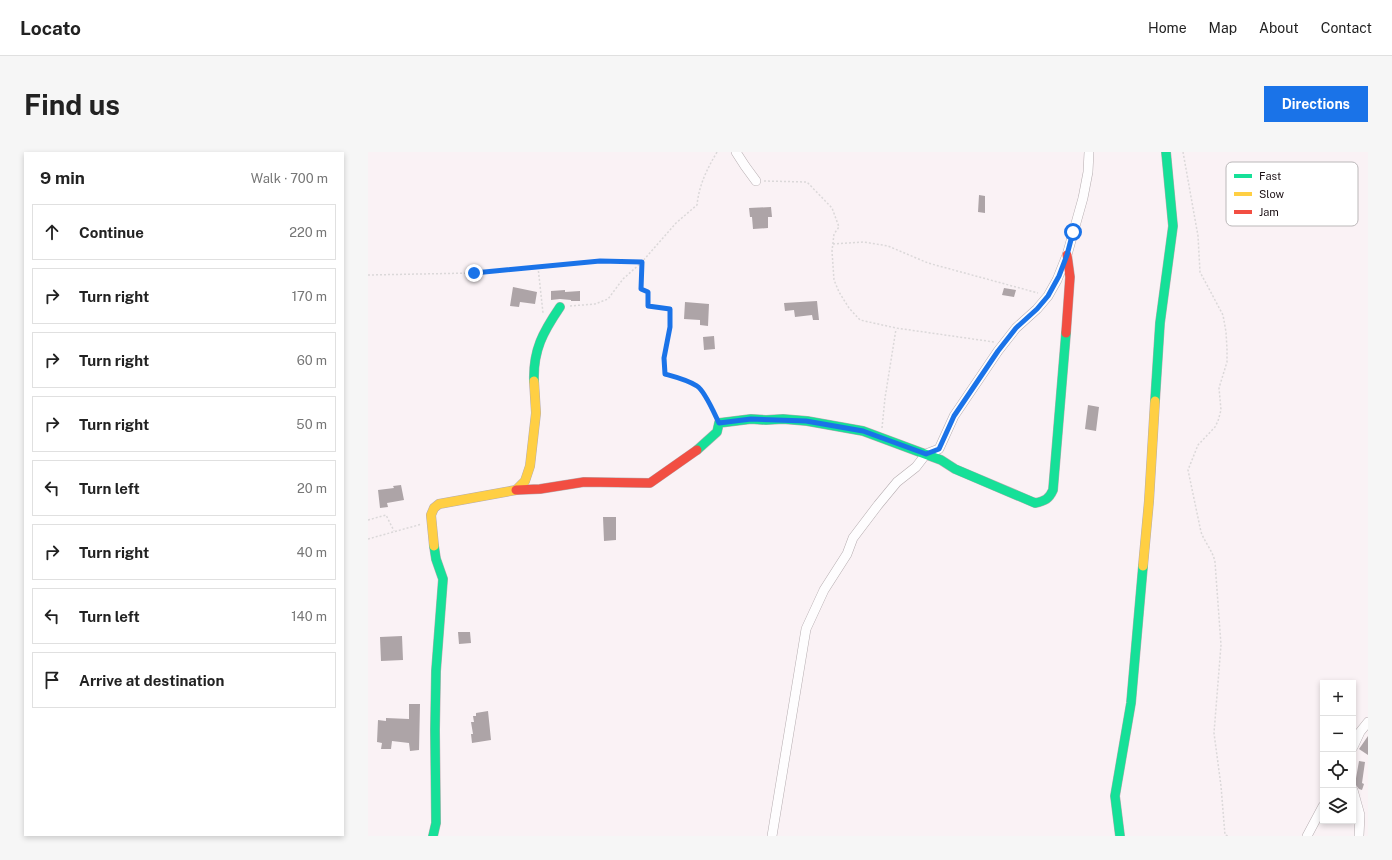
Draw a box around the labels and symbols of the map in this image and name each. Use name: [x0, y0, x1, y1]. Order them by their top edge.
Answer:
legend: [1226, 162, 1358, 226]
text: Fast: [1259, 170, 1281, 182]
text: Slow: [1259, 188, 1285, 200]
text: Jam: [1259, 206, 1279, 218]
route start: [1064, 223, 1082, 241]
route end: [465, 264, 483, 282]

